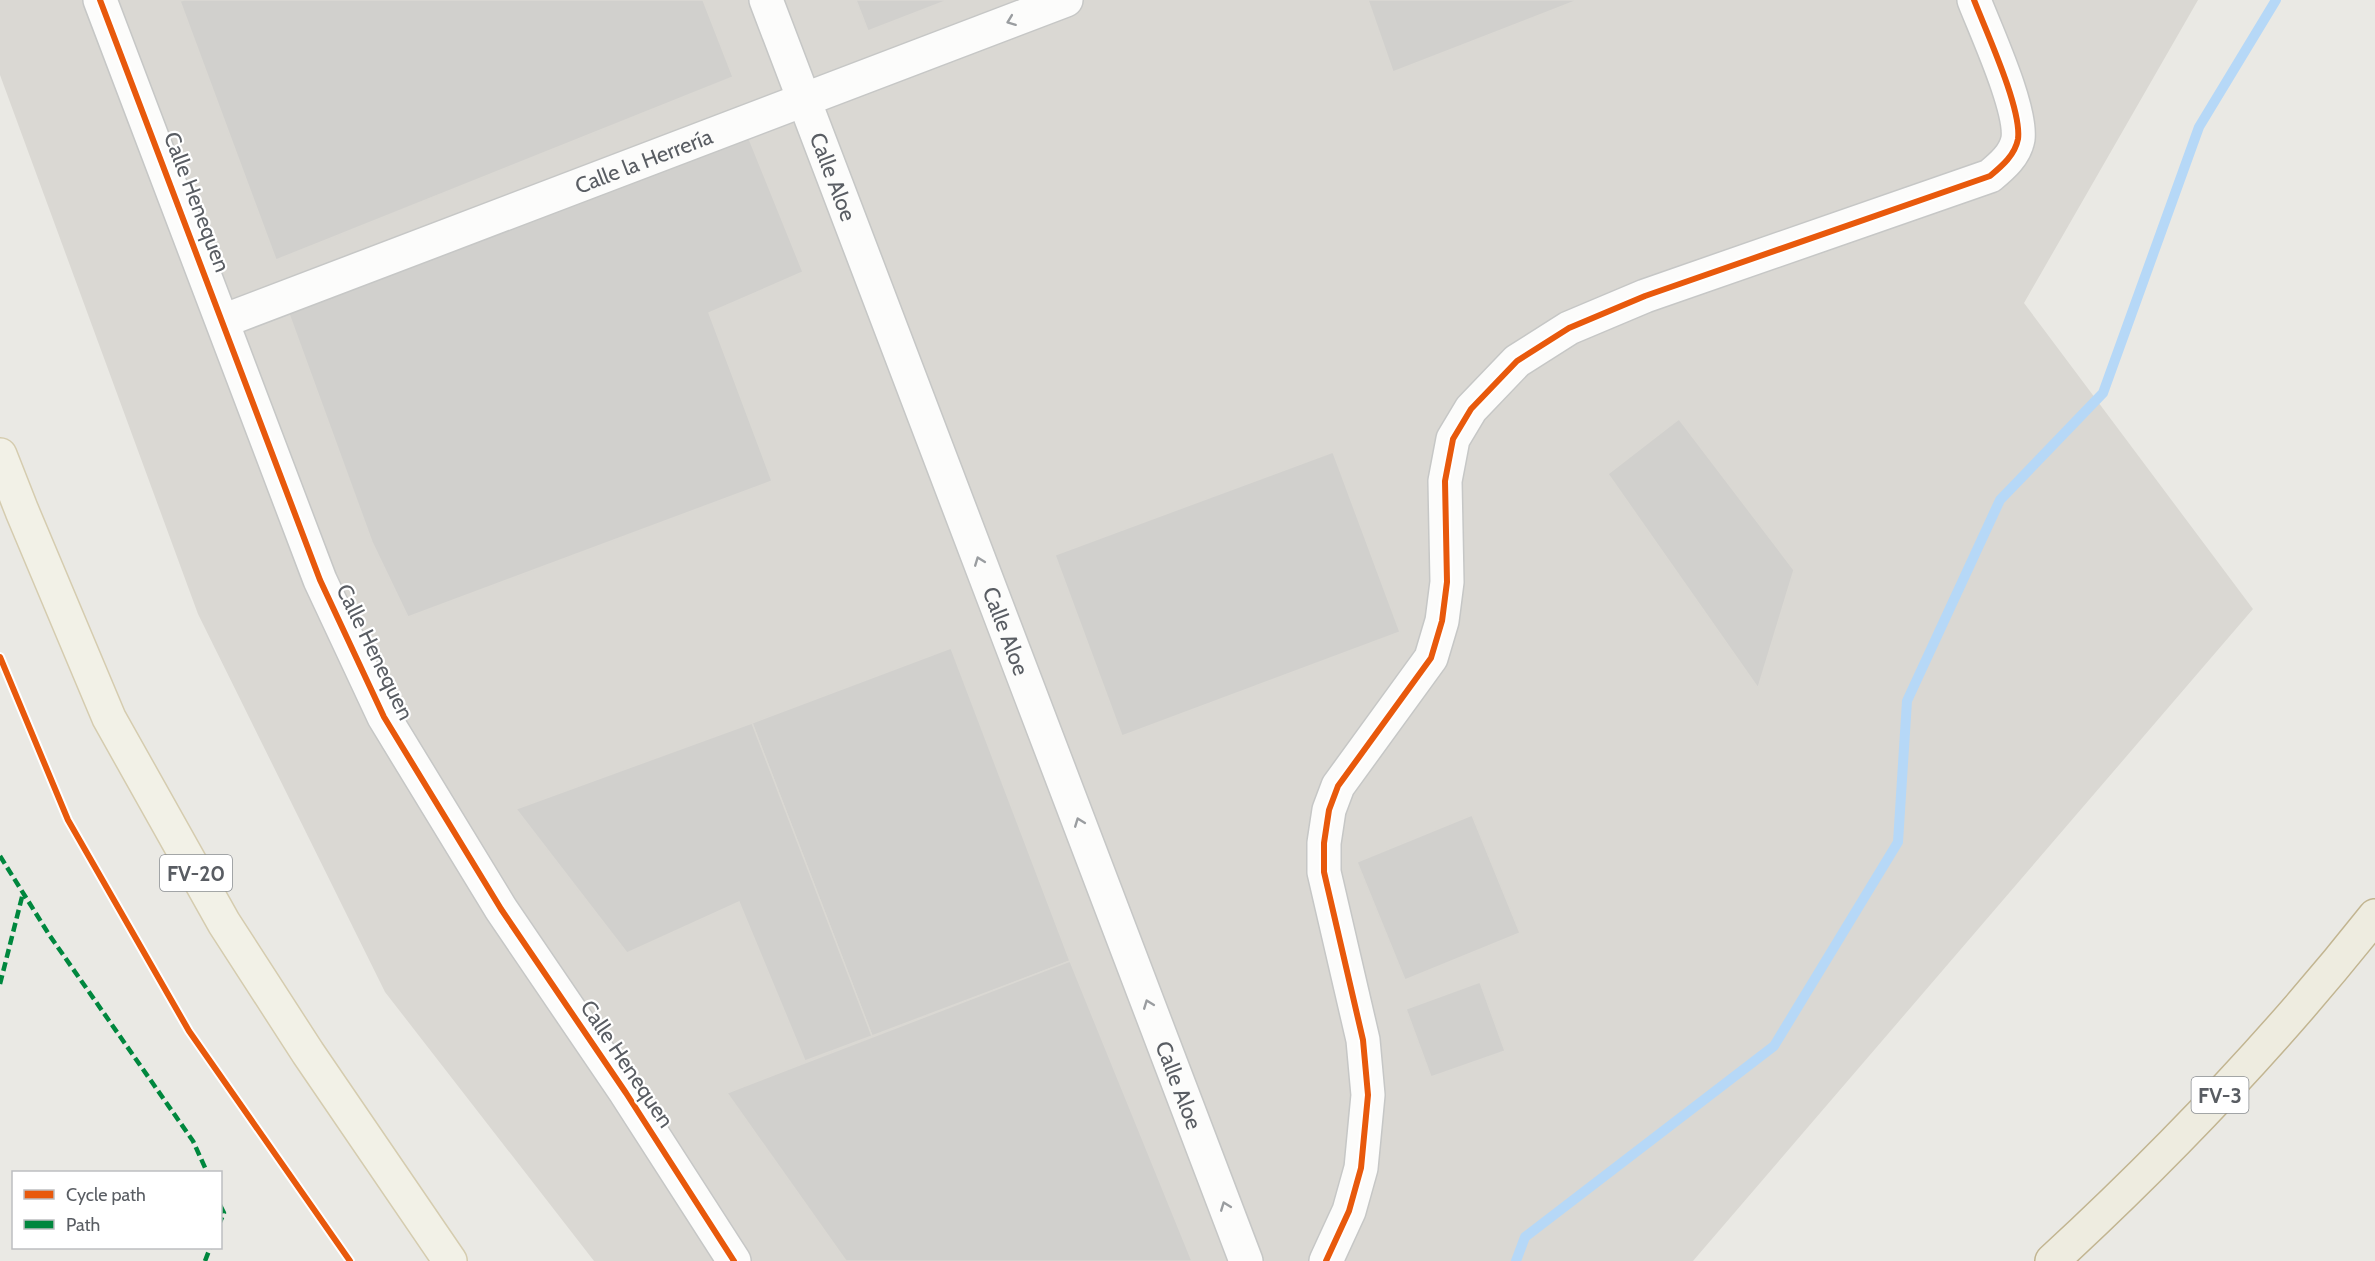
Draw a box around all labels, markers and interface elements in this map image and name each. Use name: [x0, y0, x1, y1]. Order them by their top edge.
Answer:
one-way arrow: [1006, 13, 1017, 26]
street label: Calle la Herrería: [571, 122, 716, 199]
street label: Calle Henequen: [158, 128, 236, 276]
street label: Calle Aloe: [804, 129, 862, 225]
one-way arrow: [974, 557, 987, 567]
street label: Calle Henequen: [330, 580, 420, 724]
street label: Calle Aloe: [977, 583, 1035, 679]
one-way arrow: [1073, 817, 1086, 828]
road number: FV-20: [160, 855, 232, 891]
street label: Calle Henequen: [574, 995, 680, 1133]
one-way arrow: [1143, 1000, 1155, 1011]
street label: Calle Aloe: [1150, 1037, 1208, 1133]
road number: FV-3: [2192, 1077, 2248, 1113]
legend: [12, 1171, 222, 1249]
text: Cycle path: [66, 1184, 146, 1206]
one-way arrow: [1220, 1202, 1232, 1213]
text: Path: [66, 1214, 100, 1236]

